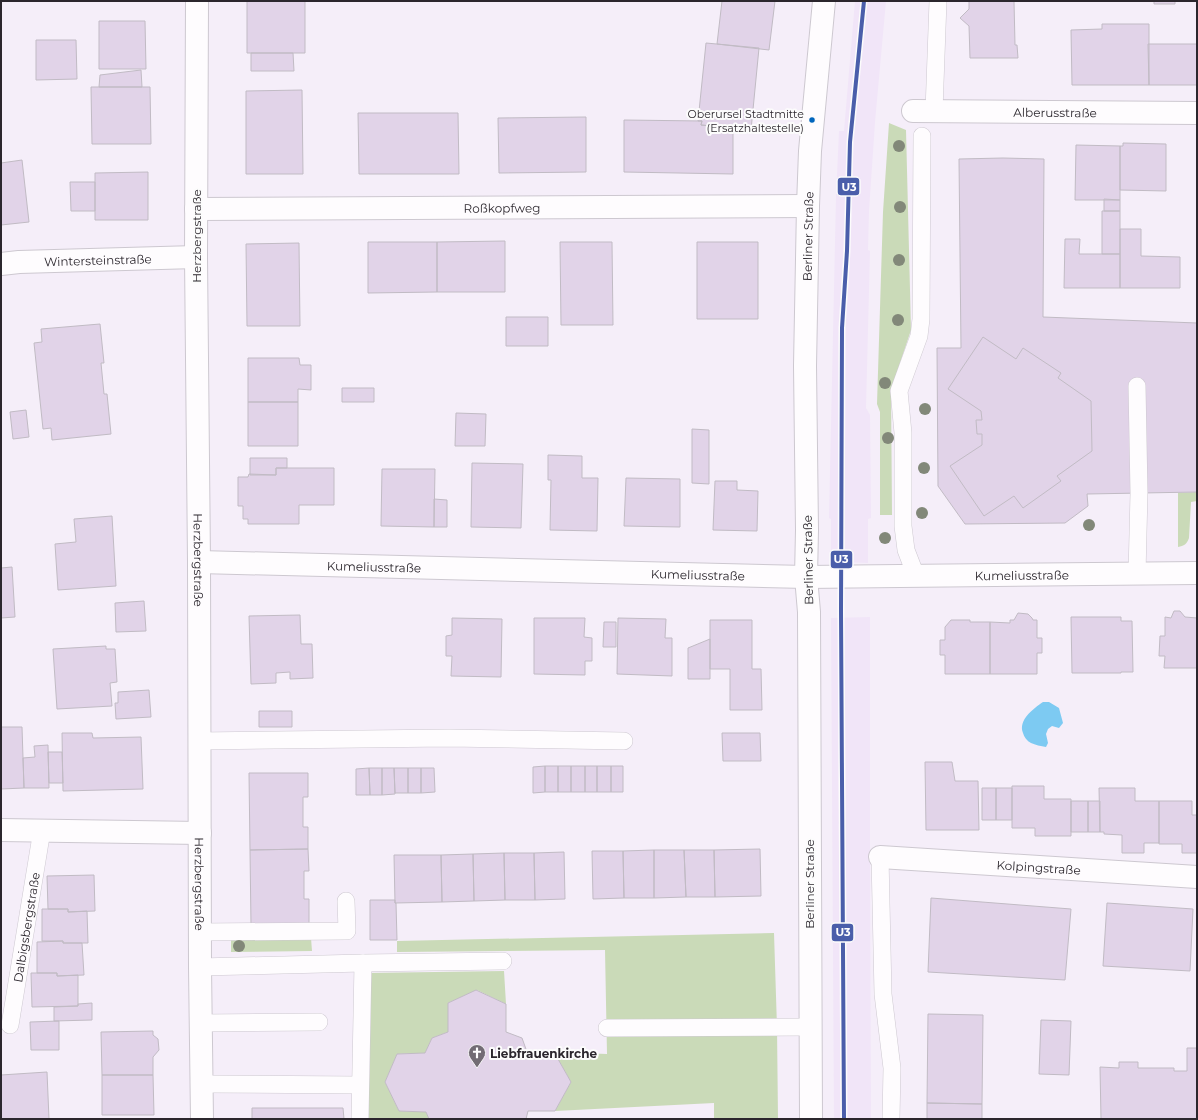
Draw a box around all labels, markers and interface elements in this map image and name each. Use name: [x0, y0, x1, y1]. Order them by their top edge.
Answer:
street label: Alberusstraße: [1013, 104, 1097, 120]
place label: Oberursel Stadtmitte (Ersatzhaltestelle): [688, 107, 804, 135]
marker: Oberursel Stadtmitte (Ersatzhaltestelle): [807, 115, 817, 125]
line badge: U3: [837, 177, 860, 196]
text: U3: [841, 180, 857, 194]
street label: Herzbergstraße: [189, 189, 204, 283]
street label: Berliner Straße: [799, 191, 816, 281]
street label: Roßkopfweg: [463, 200, 540, 215]
street label: Wintersteinstraße: [44, 251, 152, 269]
street label: Herzbergstraße: [191, 513, 207, 607]
street label: Berliner Straße: [800, 515, 816, 605]
line badge: U3: [830, 550, 853, 569]
text: U3: [833, 552, 849, 566]
street label: Kumeliusstraße: [327, 558, 421, 575]
street label: Kumeliusstraße: [651, 566, 745, 583]
street label: Kumeliusstraße: [975, 567, 1069, 583]
street label: Herzbergstraße: [192, 837, 207, 931]
street label: Berliner Straße: [802, 839, 817, 929]
street label: Kolpingstraße: [996, 857, 1081, 877]
street label: Dalbigsbergstraße: [10, 871, 42, 984]
line badge: U3: [831, 923, 854, 942]
text: U3: [835, 925, 851, 939]
church icon: Liebfrauenkirche: [467, 1043, 487, 1068]
place label: Liebfrauenkirche: [490, 1046, 598, 1061]

